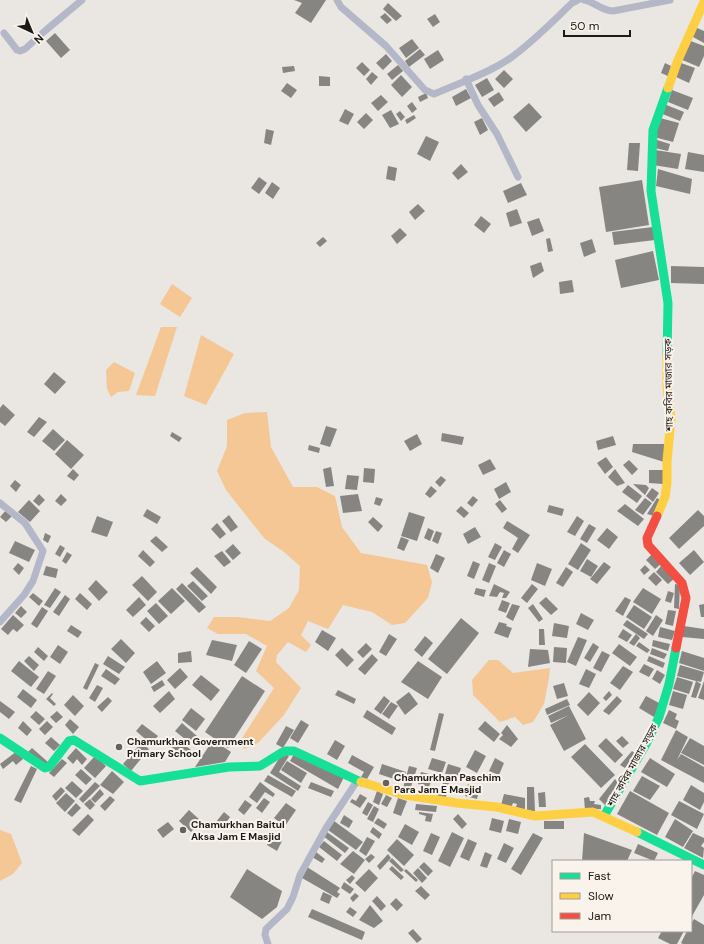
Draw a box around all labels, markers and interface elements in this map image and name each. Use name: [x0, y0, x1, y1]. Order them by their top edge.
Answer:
north arrow: [12, 12, 52, 52]
scale bar: [564, 12, 630, 38]
text: 50 m: [570, 18, 599, 34]
text: N: [31, 31, 47, 47]
street label: শাহ কবির মাজার সড়ক: [661, 338, 676, 433]
street label: শাহ কবির মাজার সড়ক: [604, 721, 661, 810]
place label: Chamurkhan Government Primary School: [127, 735, 254, 760]
marker: Chamurkhan Government Primary School: [114, 742, 124, 752]
place label: Chamurkhan Paschim Para Jam E Masjid: [394, 771, 501, 796]
marker: Chamurkhan Paschim Para Jam E Masjid: [381, 778, 391, 788]
place label: Chamurkhan Baitul Aksa Jam E Masjid: [191, 818, 285, 843]
marker: Chamurkhan Baitul Aksa Jam E Masjid: [178, 825, 188, 835]
legend: [552, 860, 692, 932]
text: Fast: [588, 868, 611, 884]
text: Slow: [588, 888, 614, 904]
text: Jam: [588, 908, 611, 924]

